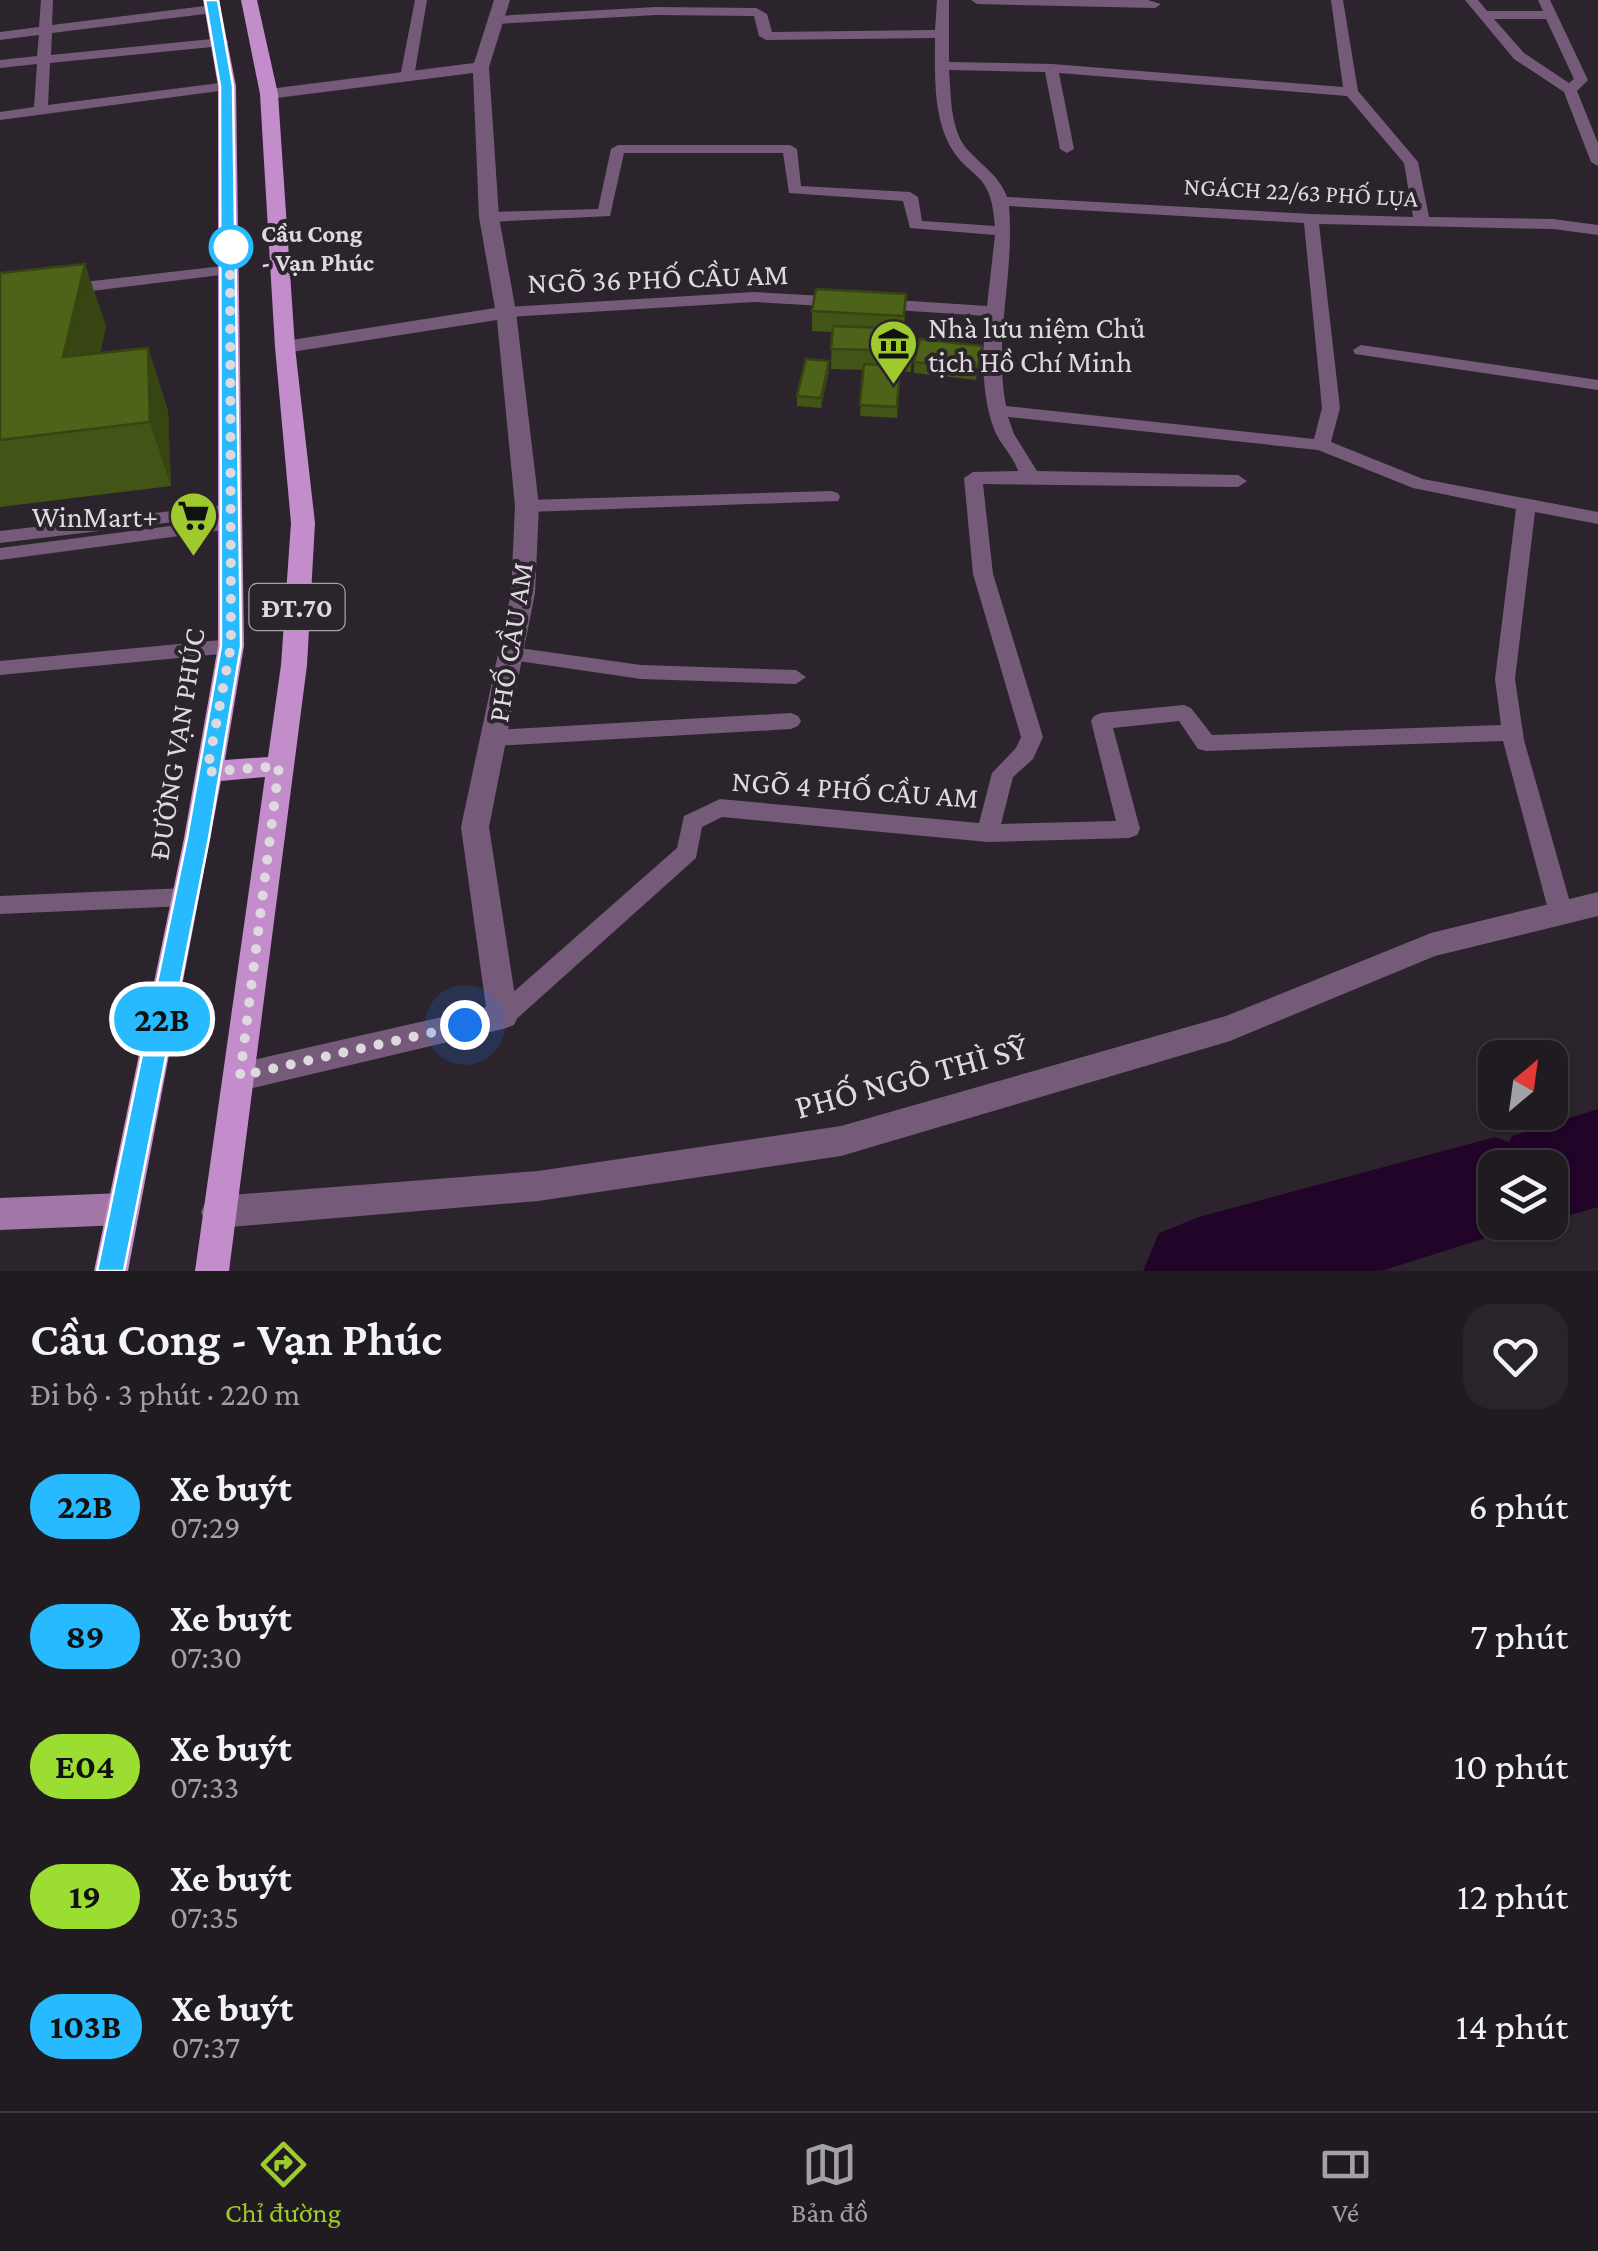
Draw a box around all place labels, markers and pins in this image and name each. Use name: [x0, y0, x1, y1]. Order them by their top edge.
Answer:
place label: Cầu Cong - Vạn Phúc: [261, 220, 374, 276]
marker: Cầu Cong - Vạn Phúc: [210, 226, 252, 268]
place label: Nhà lưu niệm Chủ tịch Hồ Chí Minh: [928, 311, 1145, 378]
museum icon: Nhà lưu niệm Chủ tịch Hồ Chí Minh: [867, 318, 919, 386]
supermarket icon: WinMart+: [167, 490, 219, 558]
place label: WinMart+: [32, 500, 158, 533]

